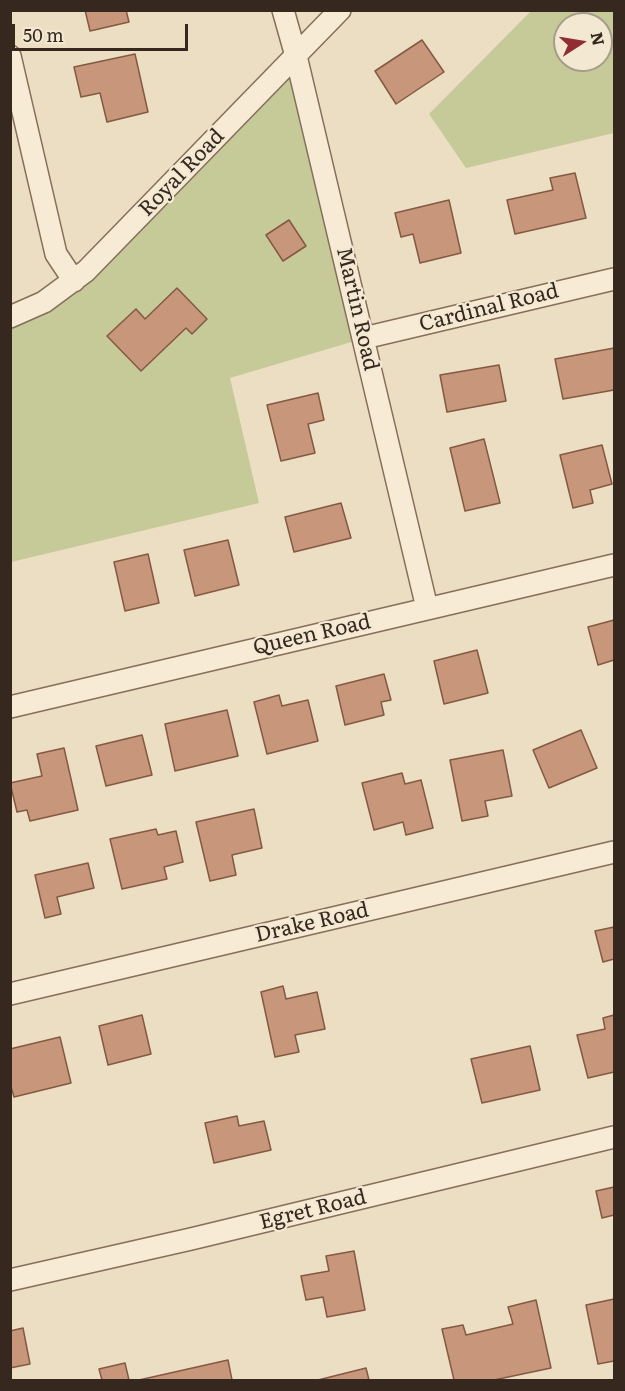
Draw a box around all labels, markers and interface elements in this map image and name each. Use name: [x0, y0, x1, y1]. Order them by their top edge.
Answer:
scale bar: [15, 12, 190, 50]
north arrow: [553, 12, 613, 72]
text: 50 m: [23, 21, 64, 48]
text: N: [586, 30, 612, 48]
street label: Royal Road: [134, 124, 230, 222]
street label: Martin Road: [331, 245, 383, 373]
street label: Cardinal Road: [417, 279, 561, 337]
street label: Queen Road: [251, 609, 373, 661]
street label: Drake Road: [253, 898, 371, 948]
street label: Egret Road: [257, 1185, 369, 1235]

